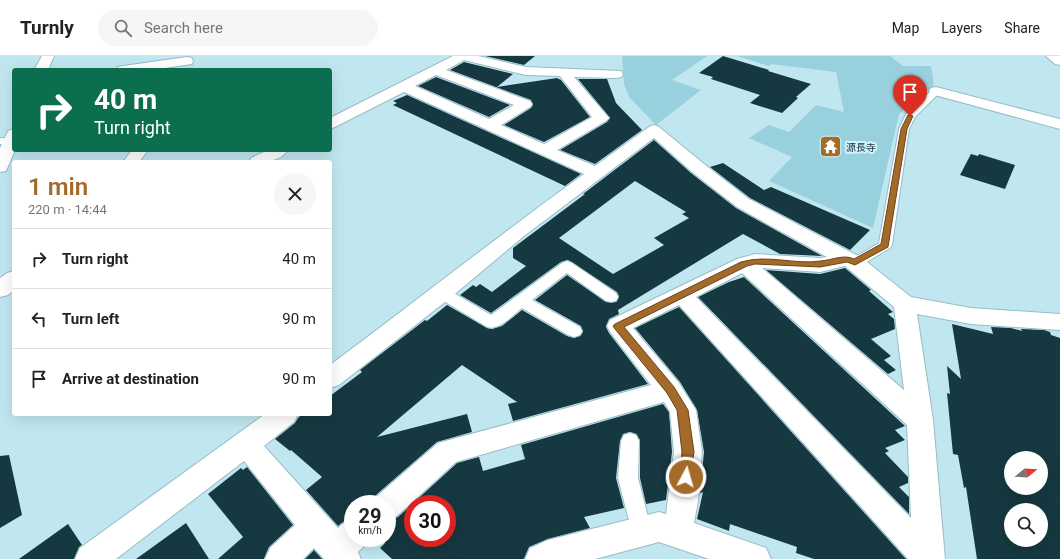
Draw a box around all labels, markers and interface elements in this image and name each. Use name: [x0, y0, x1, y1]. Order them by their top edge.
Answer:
search box: [98, 10, 378, 46]
text: Turnly: [20, 16, 74, 39]
icon: search: [112, 17, 134, 39]
text: Search here: [144, 19, 223, 37]
text: Map: [892, 20, 919, 36]
text: Layers: [941, 20, 982, 36]
text: Share: [1004, 20, 1040, 36]
pin: [893, 75, 927, 116]
icon: arrive: [899, 81, 921, 103]
text: 40 m: [94, 83, 157, 116]
icon: right: [28, 84, 80, 136]
text: Turn right: [94, 117, 171, 138]
temple icon: 源長寺: [818, 134, 844, 160]
place label: 源長寺: [846, 142, 876, 153]
text: 1 min: [28, 173, 88, 201]
button: close: [274, 173, 316, 215]
text: 220 m · 14:44: [28, 202, 107, 217]
icon: right: [28, 248, 50, 270]
text: Turn right: [62, 250, 128, 268]
text: 40 m: [282, 250, 316, 268]
icon: left: [28, 308, 50, 330]
text: Turn left: [62, 310, 119, 328]
text: 90 m: [282, 310, 316, 328]
icon: arrive: [28, 368, 50, 390]
text: Arrive at destination: [62, 370, 199, 388]
text: 90 m: [282, 370, 316, 388]
north arrow: [1004, 451, 1048, 495]
map controls: [1004, 451, 1048, 547]
position arrow: [665, 456, 707, 498]
speed limit sign: 30: [404, 495, 456, 547]
button: search: [1004, 503, 1048, 547]
text: 29: [359, 504, 381, 528]
text: km/h: [358, 525, 382, 536]

